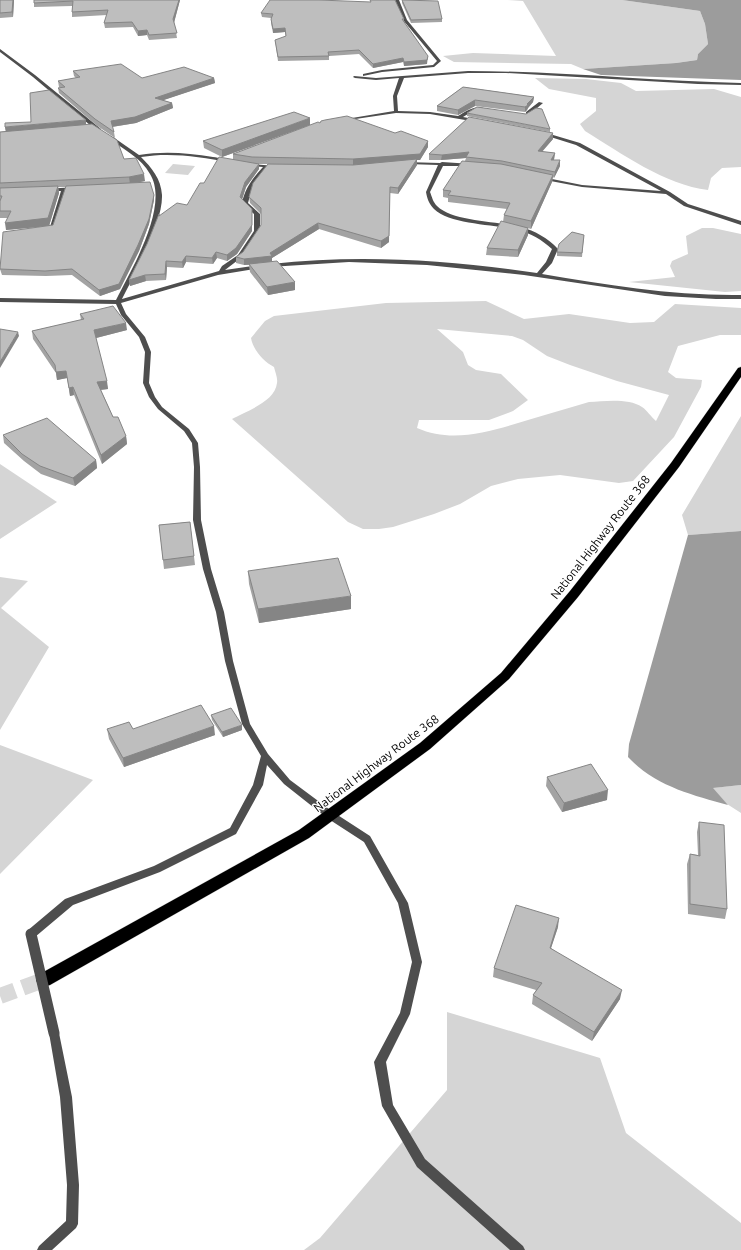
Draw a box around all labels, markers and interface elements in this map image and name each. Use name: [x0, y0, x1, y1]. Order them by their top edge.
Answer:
street label: National Highway Route 368: [548, 473, 652, 601]
street label: National Highway Route 368: [311, 712, 441, 814]

